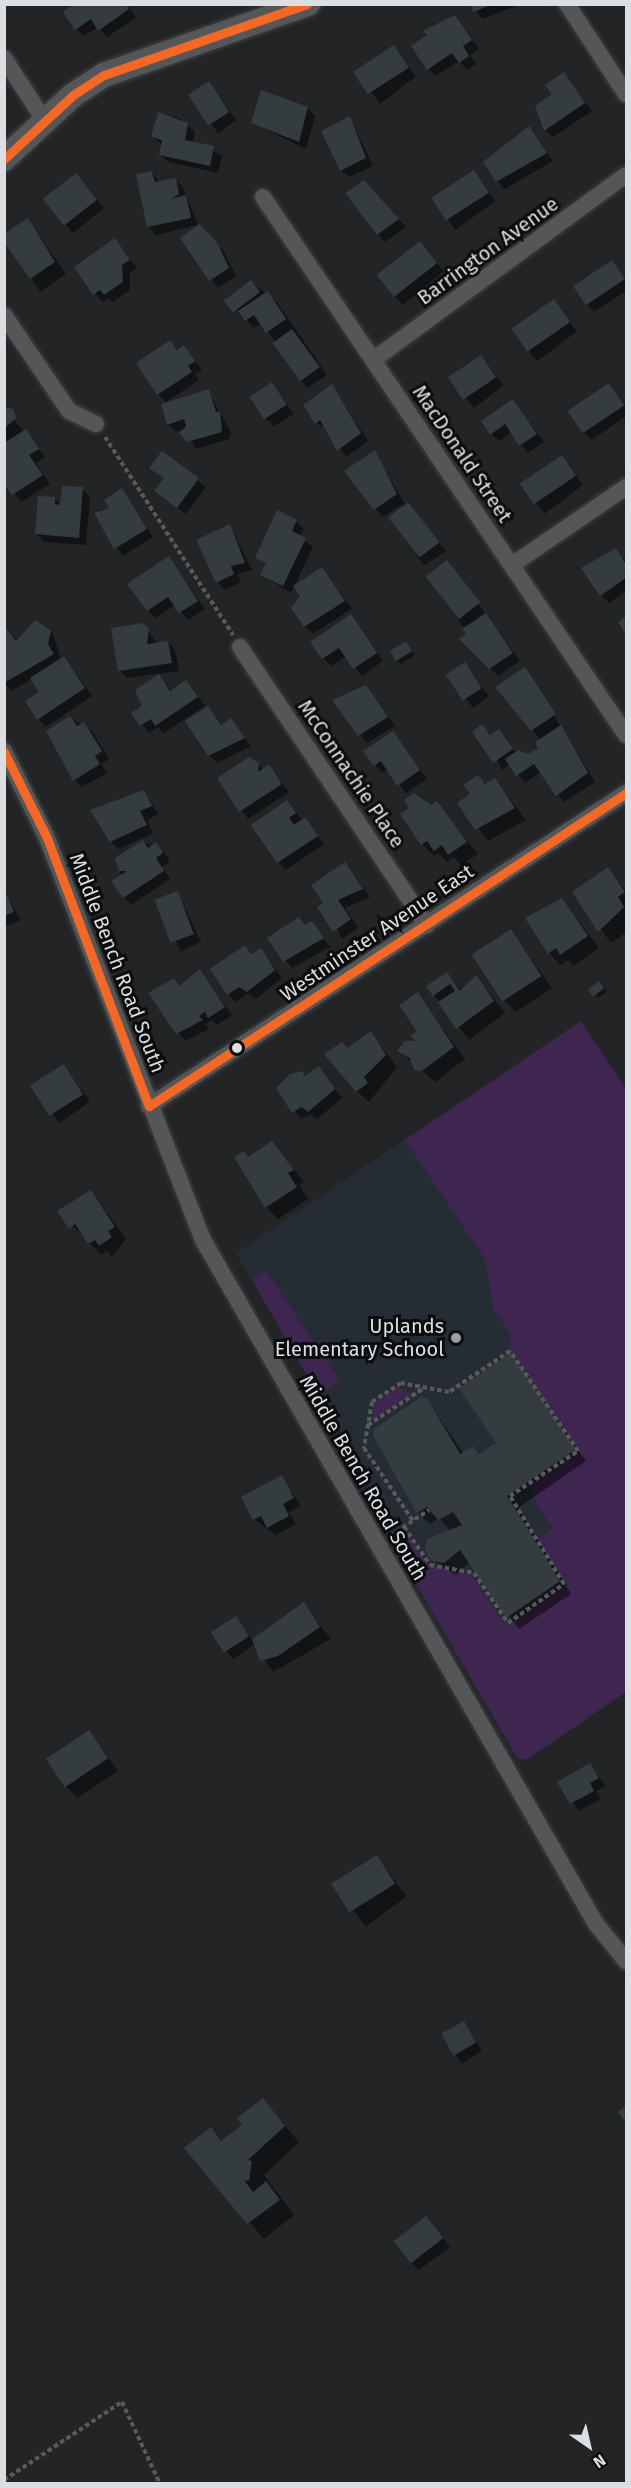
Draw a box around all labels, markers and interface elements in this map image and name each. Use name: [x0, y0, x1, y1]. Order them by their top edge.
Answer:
street label: Barrington Avenue: [413, 192, 563, 310]
street label: MacDonald Street: [407, 381, 517, 527]
street label: McConnachie Place: [293, 696, 409, 852]
street label: Middle Bench Road South: [64, 850, 170, 1076]
street label: Westminster Avenue East: [276, 859, 478, 1007]
unlabelled marker: [231, 1042, 243, 1054]
place label: Uplands Elementary School: [275, 1314, 444, 1361]
marker: Uplands Elementary School: [449, 1331, 463, 1345]
street label: Middle Bench Road South: [294, 1371, 432, 1585]
north arrow: [559, 2416, 619, 2476]
text: N: [590, 2450, 609, 2472]

